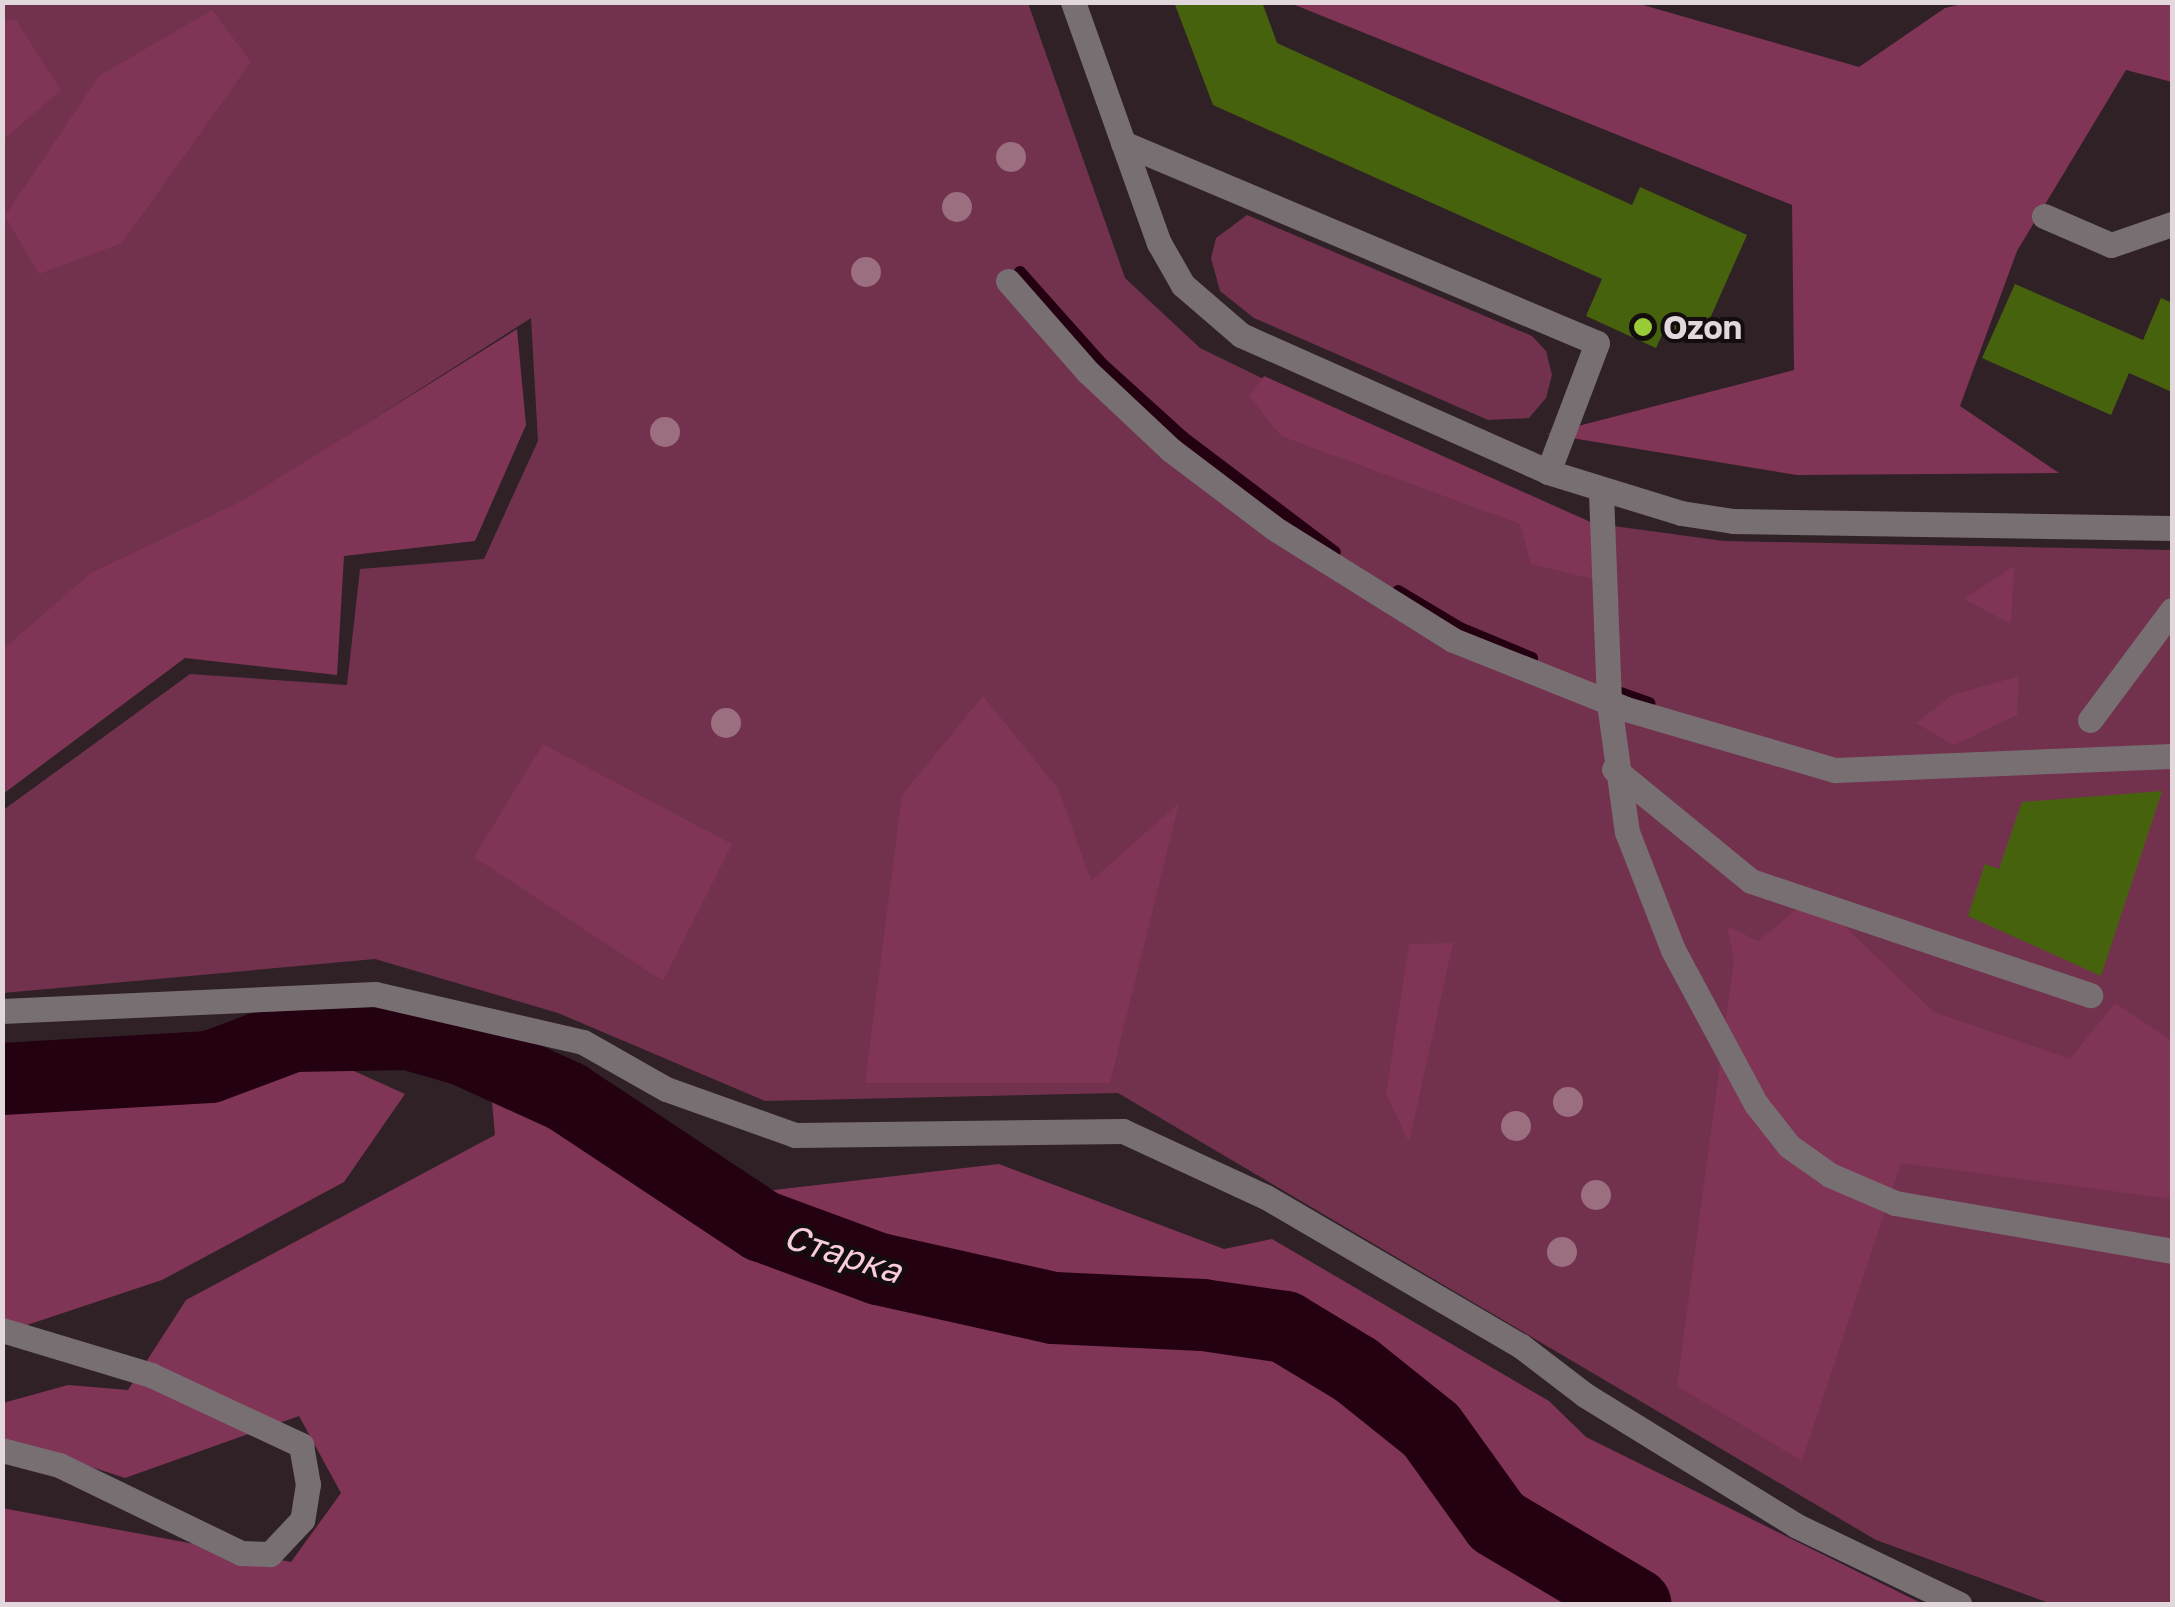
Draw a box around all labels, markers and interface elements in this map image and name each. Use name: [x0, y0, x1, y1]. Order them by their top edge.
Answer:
place label: Ozon: [1663, 308, 1742, 346]
marker: Ozon: [1632, 316, 1654, 338]
water label: Старка: [779, 1214, 907, 1292]

